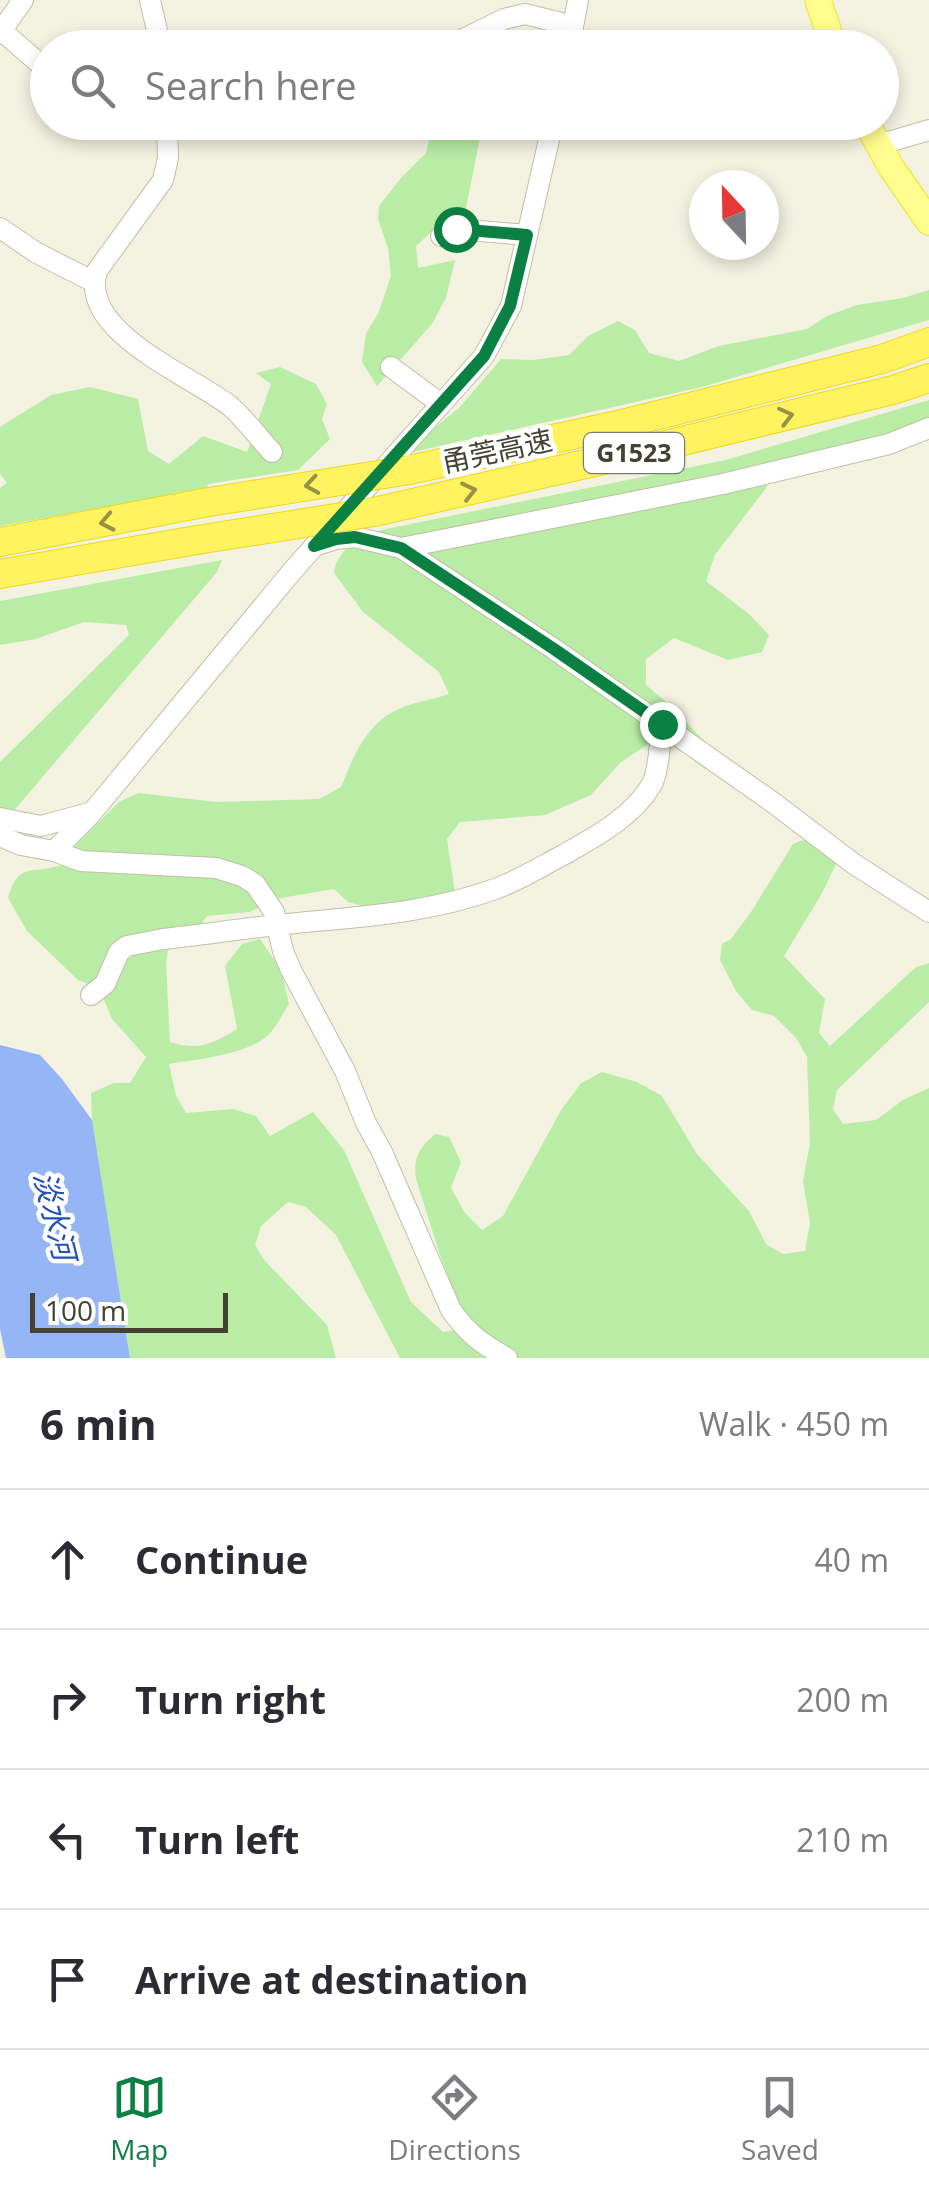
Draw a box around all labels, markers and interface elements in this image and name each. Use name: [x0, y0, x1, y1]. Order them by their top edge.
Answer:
search box: [30, 30, 899, 140]
icon: search: [65, 58, 120, 113]
text: Search here: [145, 59, 357, 111]
north arrow: [689, 170, 779, 260]
route start: [434, 207, 480, 253]
one-way arrow: [777, 407, 794, 428]
street label: 甬莞高速: [438, 420, 556, 480]
road number: G1523: [584, 433, 684, 473]
one-way arrow: [304, 474, 321, 495]
one-way arrow: [460, 481, 477, 502]
one-way arrow: [99, 510, 116, 531]
route end: [640, 702, 686, 748]
water label: 淡水河: [25, 1167, 87, 1269]
scale bar: [30, 1288, 228, 1332]
text: 100 m: [45, 1291, 126, 1329]
text: 6 min: [40, 1395, 157, 1452]
text: Walk · 450 m: [699, 1402, 889, 1445]
icon: ahead: [40, 1532, 95, 1587]
text: Continue: [135, 1533, 308, 1585]
text: 40 m: [814, 1538, 889, 1581]
icon: right: [40, 1672, 95, 1727]
text: Turn right: [135, 1673, 326, 1725]
text: 200 m: [796, 1678, 889, 1721]
icon: left: [40, 1812, 95, 1867]
text: Turn left: [135, 1813, 299, 1865]
text: 210 m: [796, 1818, 889, 1861]
icon: arrive: [40, 1952, 95, 2007]
text: Arrive at destination: [135, 1953, 529, 2005]
tab: Map: [110, 2070, 168, 2168]
tab: Directions: [388, 2070, 521, 2168]
tab: Saved: [741, 2070, 819, 2168]

